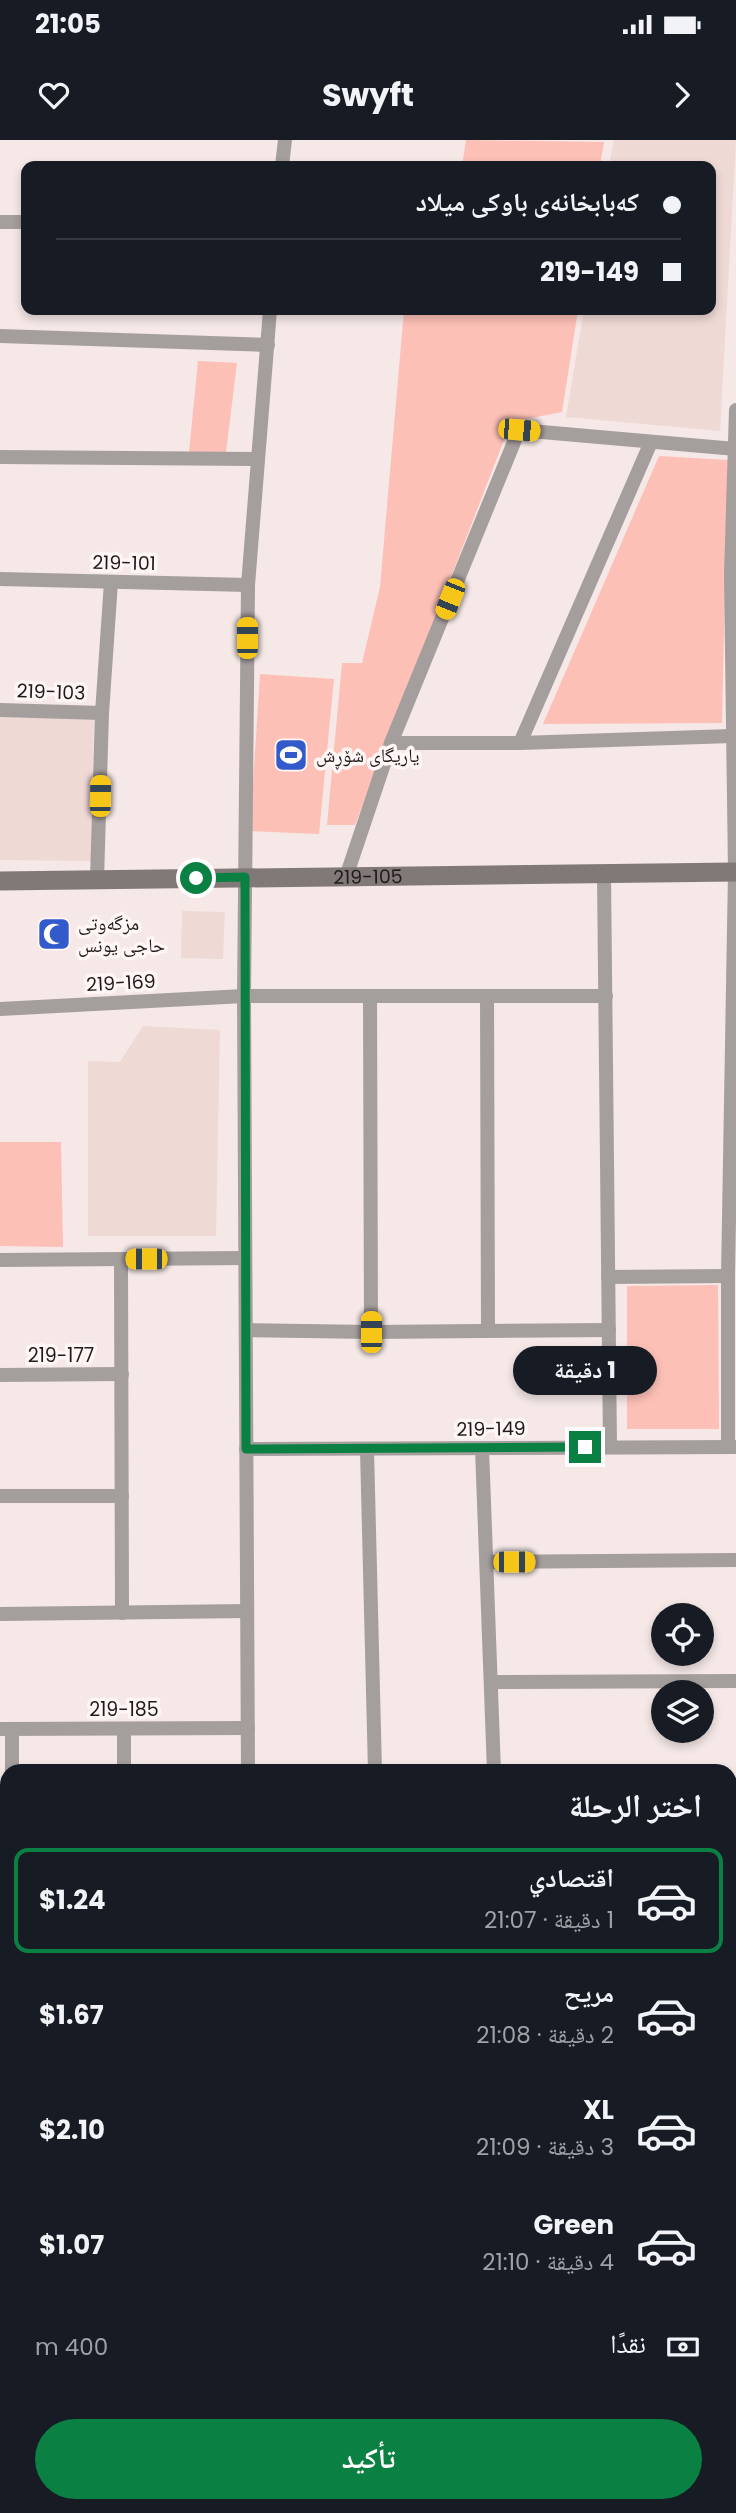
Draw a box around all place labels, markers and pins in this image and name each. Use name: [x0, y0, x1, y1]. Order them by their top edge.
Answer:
sports icon: یاریگای شۆڕش: [272, 736, 310, 774]
place label: یاریگای شۆڕش: [316, 742, 420, 770]
place label: مزگەوتی حاجی یونس: [78, 910, 165, 959]
mosque icon: مزگەوتی حاجی یونس: [35, 915, 73, 953]

